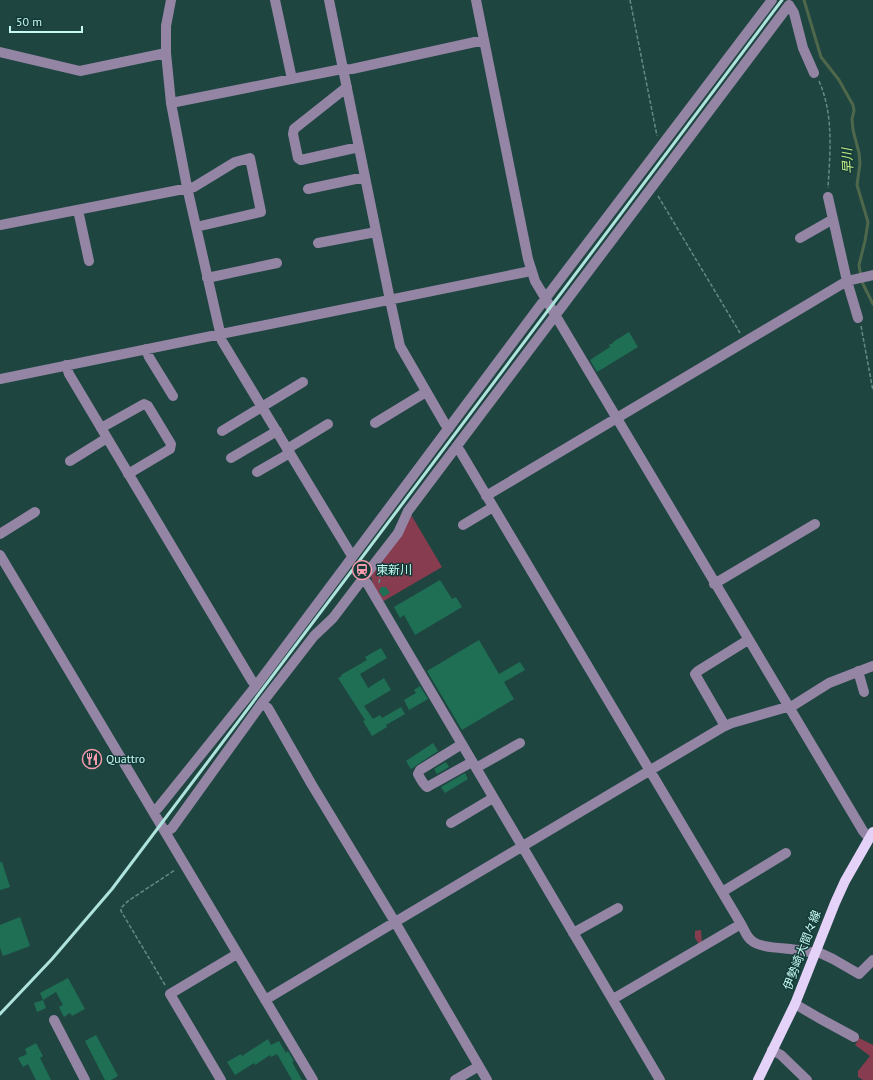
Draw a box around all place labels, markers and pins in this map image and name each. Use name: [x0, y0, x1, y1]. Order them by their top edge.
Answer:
station icon: 東新川: [351, 559, 373, 581]
place label: 東新川: [376, 562, 412, 577]
restaurant icon: Quattro: [81, 748, 103, 770]
place label: Quattro: [106, 751, 145, 766]

